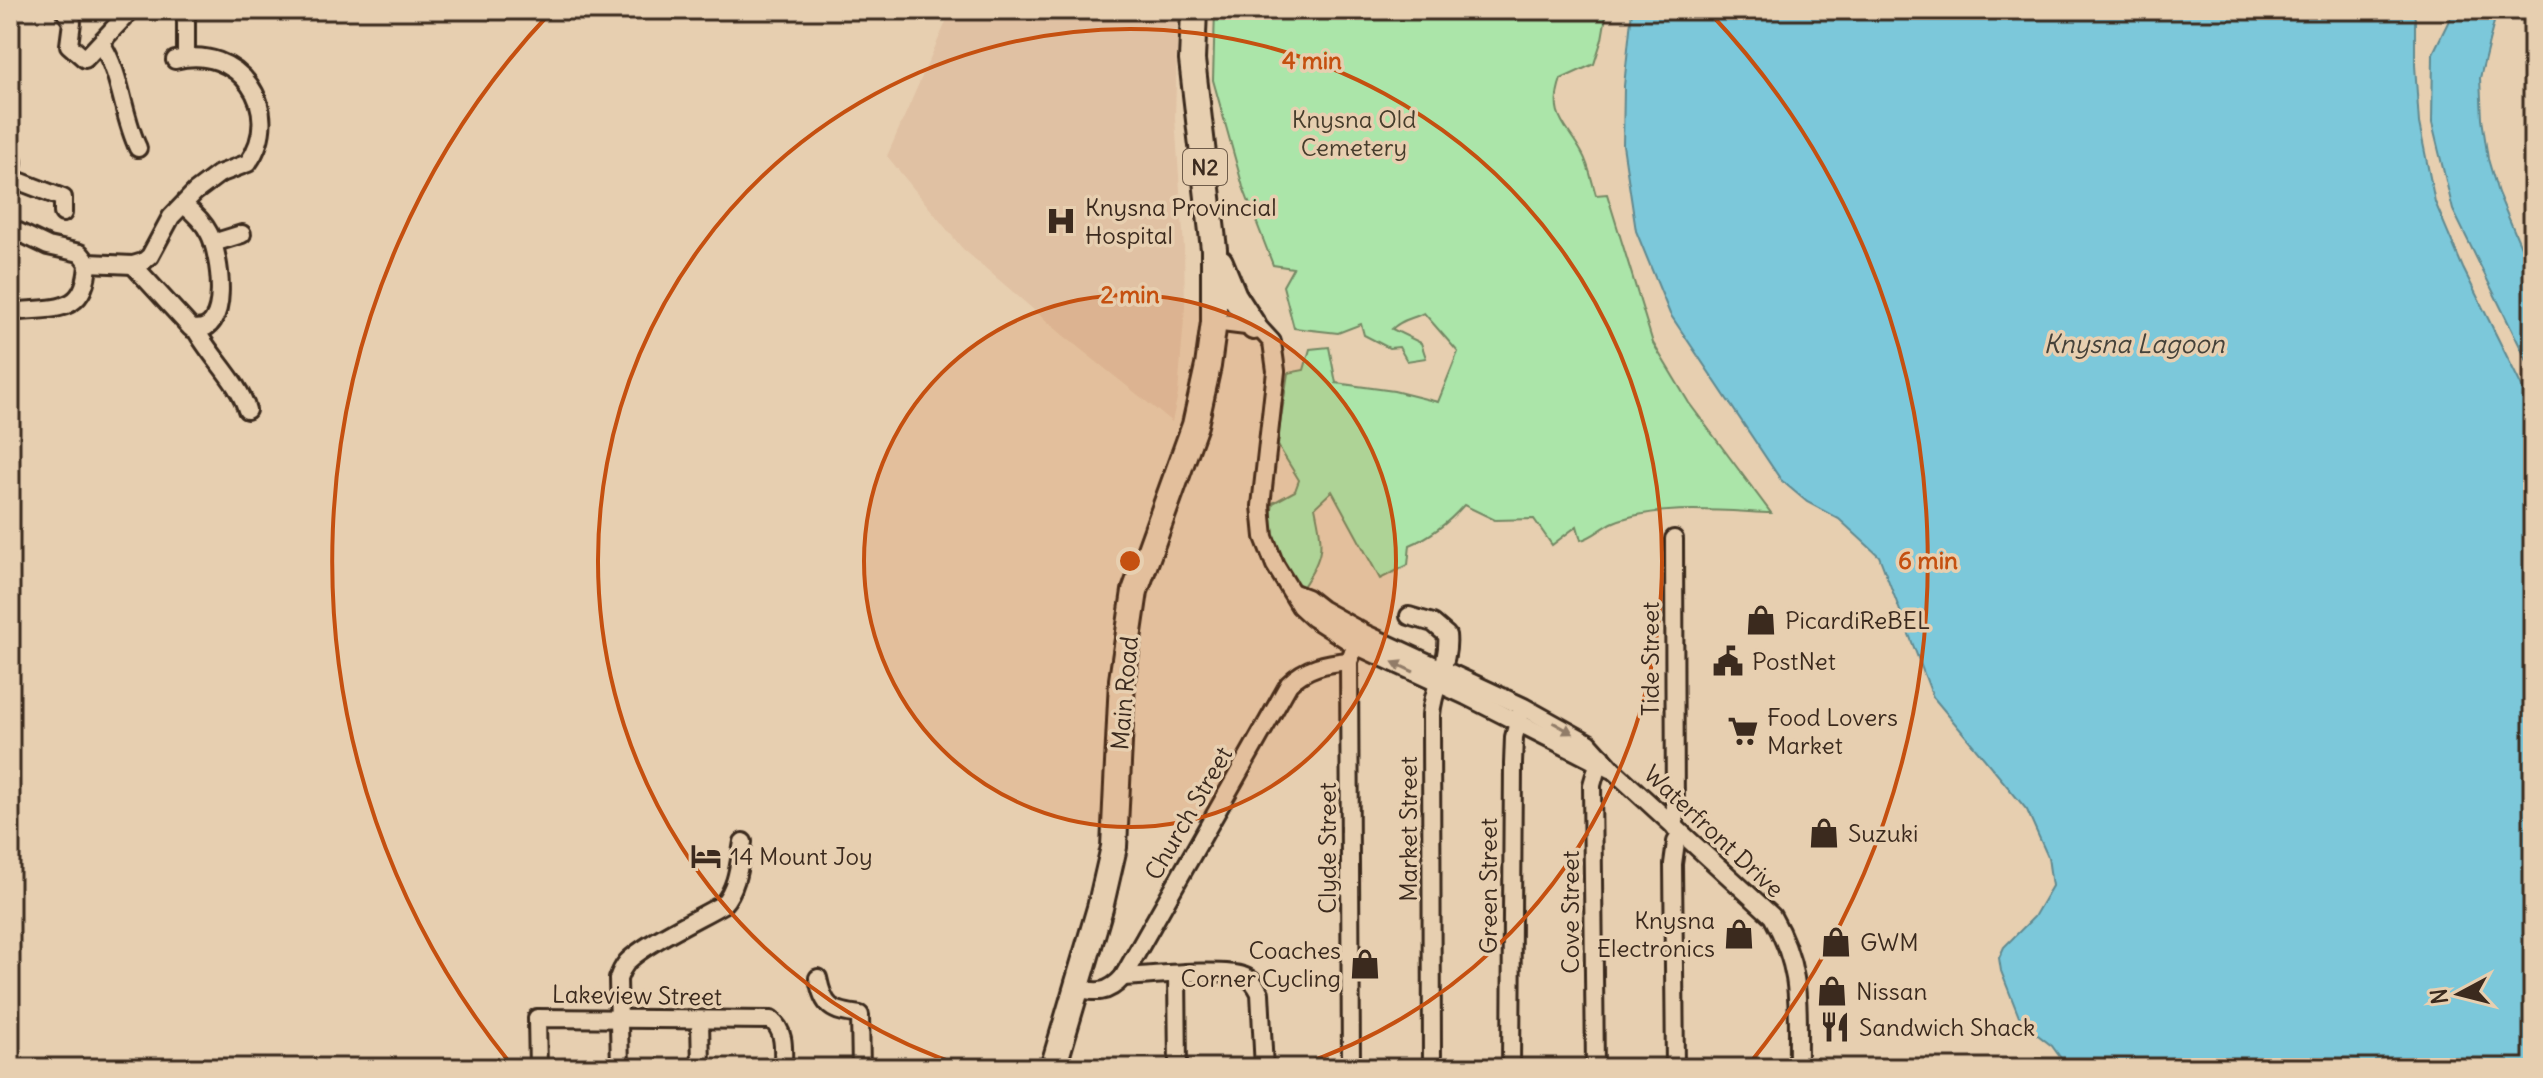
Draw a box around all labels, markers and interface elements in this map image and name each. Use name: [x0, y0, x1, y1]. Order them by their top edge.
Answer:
text: 4 min: [1282, 45, 1342, 75]
park label: Knysna Old Cemetery: [1292, 104, 1416, 162]
road number: N2: [1183, 149, 1227, 185]
place label: Knysna Provincial Hospital: [1085, 192, 1277, 250]
hospital icon: Knysna Provincial Hospital: [1044, 204, 1078, 238]
text: 2 min: [1100, 279, 1160, 309]
water label: Knysna Lagoon: [2043, 327, 2226, 360]
text: 6 min: [1898, 545, 1958, 575]
centre of rings: [1116, 547, 1144, 575]
street label: Tide Street: [1635, 602, 1665, 716]
shop icon: PicardiReBEL: [1744, 603, 1778, 637]
place label: PicardiReBEL: [1785, 605, 1930, 635]
street label: Main Road: [1104, 635, 1144, 751]
public building icon: PostNet: [1711, 644, 1745, 678]
place label: PostNet: [1752, 646, 1836, 676]
one-way arrow: [1392, 660, 1415, 673]
place label: Food Lovers Market: [1767, 702, 1898, 760]
supermarket icon: Food Lovers Market: [1726, 714, 1760, 748]
one-way arrow: [1552, 721, 1575, 734]
street label: Church Street: [1138, 741, 1238, 885]
street label: Market Street: [1393, 756, 1423, 902]
street label: Waterfront Drive: [1638, 759, 1790, 903]
street label: Clyde Street: [1312, 782, 1342, 914]
shop icon: Suzuki: [1807, 816, 1841, 850]
street label: Green Street: [1473, 818, 1503, 954]
place label: Suzuki: [1848, 818, 1918, 848]
hotel icon: 14 Mount Joy: [689, 839, 723, 873]
place label: 14 Mount Joy: [730, 841, 873, 871]
street label: Cove Street: [1555, 850, 1585, 974]
place label: Knysna Electronics: [1597, 905, 1715, 963]
shop icon: Knysna Electronics: [1722, 917, 1756, 951]
shop icon: GWM: [1819, 925, 1853, 959]
place label: GWM: [1860, 927, 1919, 957]
place label: Coaches Corner Cycling: [1181, 935, 1341, 993]
shop icon: Coaches Corner Cycling: [1348, 947, 1382, 981]
north arrow: [2419, 954, 2499, 1034]
shop icon: Nissan: [1815, 974, 1849, 1008]
place label: Nissan: [1856, 976, 1927, 1006]
street label: Lakeview Street: [552, 979, 722, 1011]
text: N: [2424, 987, 2454, 1006]
restaurant icon: Sandwich Shack: [1818, 1010, 1852, 1044]
place label: Sandwich Shack: [1859, 1012, 2035, 1042]

